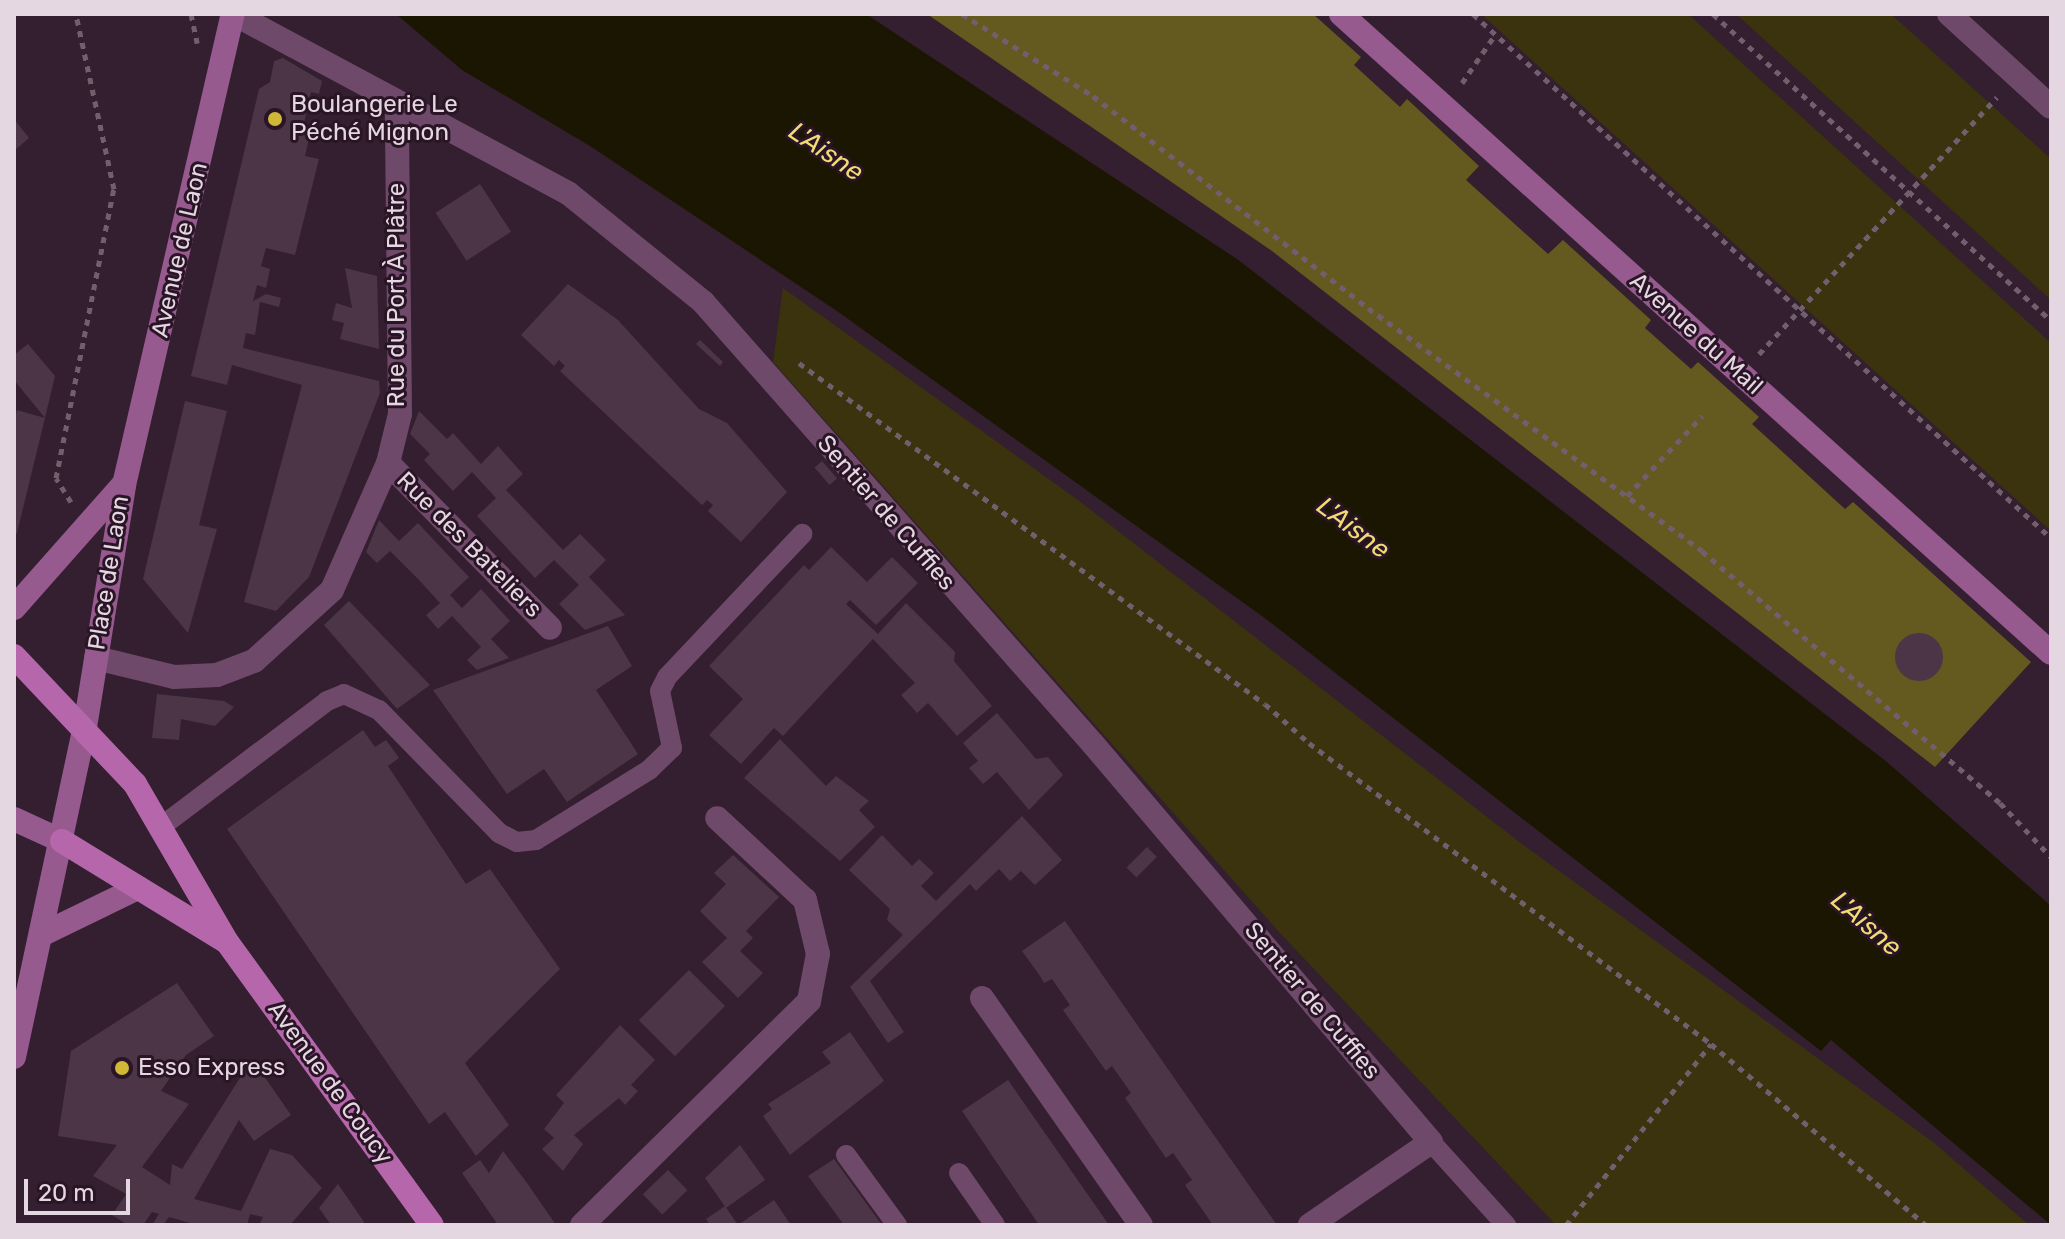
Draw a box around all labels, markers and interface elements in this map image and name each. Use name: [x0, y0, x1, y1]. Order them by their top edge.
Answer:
place label: Boulangerie Le Péché Mignon: [291, 91, 458, 147]
marker: Boulangerie Le Péché Mignon: [266, 110, 284, 128]
water label: L'Aisne: [783, 116, 869, 188]
street label: Avenue de Laon: [146, 160, 214, 340]
street label: Rue du Port À Plâtre: [383, 182, 411, 408]
street label: Avenue du Mail: [1624, 267, 1768, 401]
street label: Sentier de Cuffies: [811, 429, 961, 597]
street label: Rue des Bateliers: [390, 466, 548, 624]
water label: L'Aisne: [1310, 491, 1396, 565]
street label: Place de Laon: [83, 494, 135, 652]
water label: L'Aisne: [1824, 885, 1908, 963]
street label: Sentier de Cuffies: [1238, 916, 1386, 1086]
street label: Avenue de Coucy: [261, 996, 399, 1170]
place label: Esso Express: [138, 1054, 285, 1082]
marker: Esso Express: [113, 1059, 131, 1077]
scale bar: [28, 1163, 134, 1213]
text: 20 m: [38, 1179, 95, 1207]

